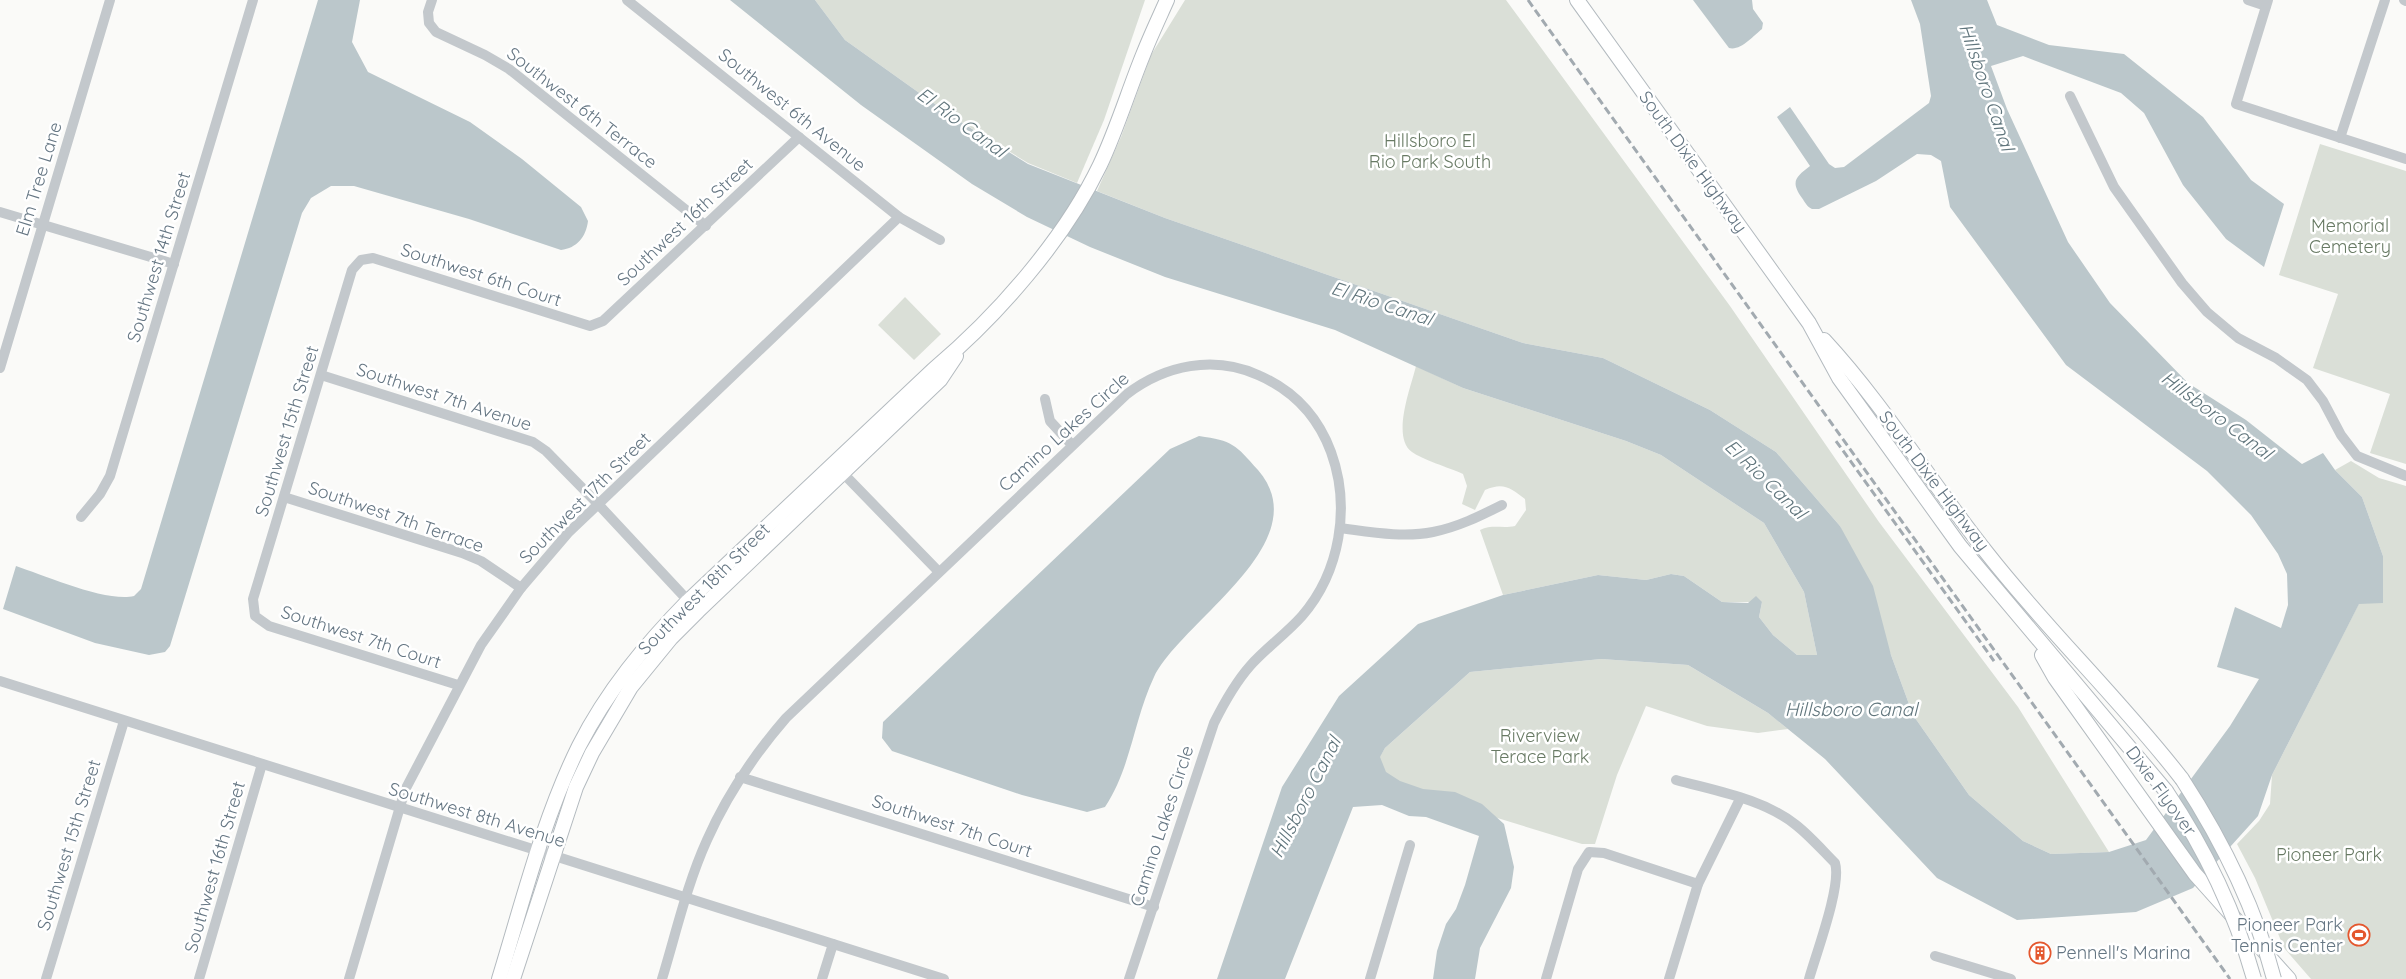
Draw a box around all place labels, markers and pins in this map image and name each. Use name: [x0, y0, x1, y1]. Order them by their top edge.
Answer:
place label: Pioneer Park Tennis Center: [2231, 913, 2343, 957]
sports icon: Pioneer Park Tennis Center: [2347, 923, 2371, 947]
building icon: Pennell's Marina: [2028, 941, 2052, 965]
place label: Pennell's Marina: [2056, 941, 2191, 964]

